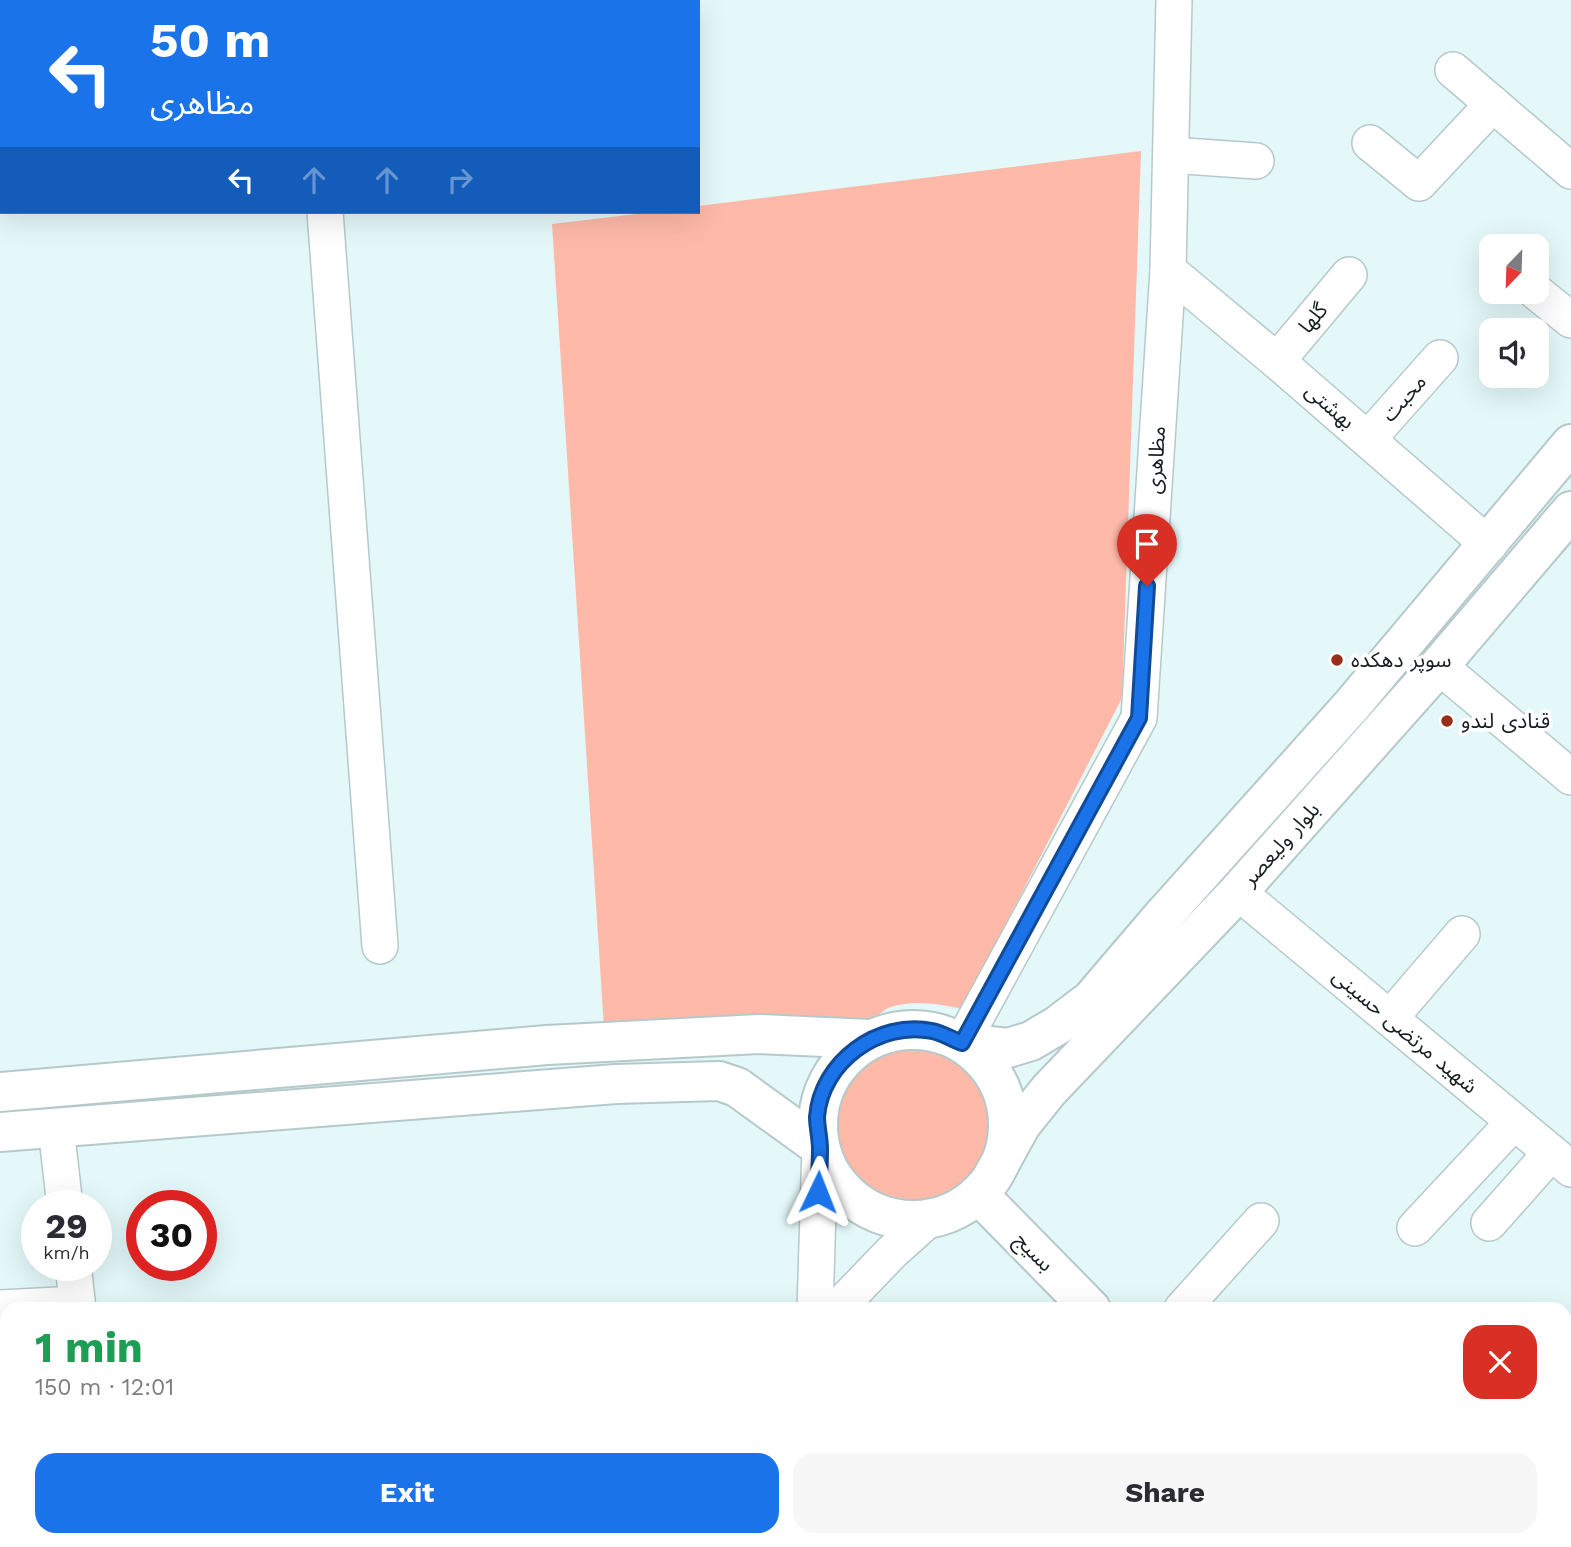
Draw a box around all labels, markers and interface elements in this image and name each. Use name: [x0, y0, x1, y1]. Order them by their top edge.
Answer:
text: 50 m: [150, 11, 270, 69]
icon: left: [35, 28, 126, 119]
text: مظاهری: [150, 84, 254, 122]
icon: left: [222, 161, 260, 199]
icon: ahead: [295, 161, 333, 199]
icon: ahead: [368, 161, 406, 199]
icon: right: [441, 161, 479, 199]
north arrow: [1479, 234, 1549, 304]
map controls: [1479, 234, 1549, 388]
street label: گلها: [1293, 297, 1333, 338]
button: sound: [1479, 318, 1549, 388]
street label: محبت: [1376, 369, 1431, 426]
street label: بهشتی: [1300, 377, 1360, 434]
street label: مظاهری: [1141, 425, 1170, 495]
pin: [1117, 514, 1177, 586]
icon: arrive: [1128, 525, 1166, 563]
place label: سوپر دهکده: [1351, 647, 1452, 673]
marker: سوپر دهکده: [1329, 652, 1345, 668]
place label: قنادی لندو: [1461, 708, 1550, 733]
marker: قنادی لندو: [1439, 713, 1455, 729]
street label: بلوار ولیعصر: [1236, 797, 1325, 891]
street label: شهید مرتضی حسینی: [1328, 963, 1483, 1099]
position arrow: [781, 1155, 855, 1229]
speed limit sign: 30: [126, 1190, 217, 1281]
text: 29: [45, 1205, 88, 1247]
street label: بسیج: [1007, 1227, 1059, 1279]
text: km/h: [43, 1242, 90, 1263]
text: 1 min: [35, 1323, 143, 1372]
button: close: [1463, 1325, 1537, 1399]
text: 150 m · 12:01: [35, 1374, 174, 1401]
button: Exit: [35, 1453, 779, 1533]
button: Share: [793, 1453, 1537, 1533]

